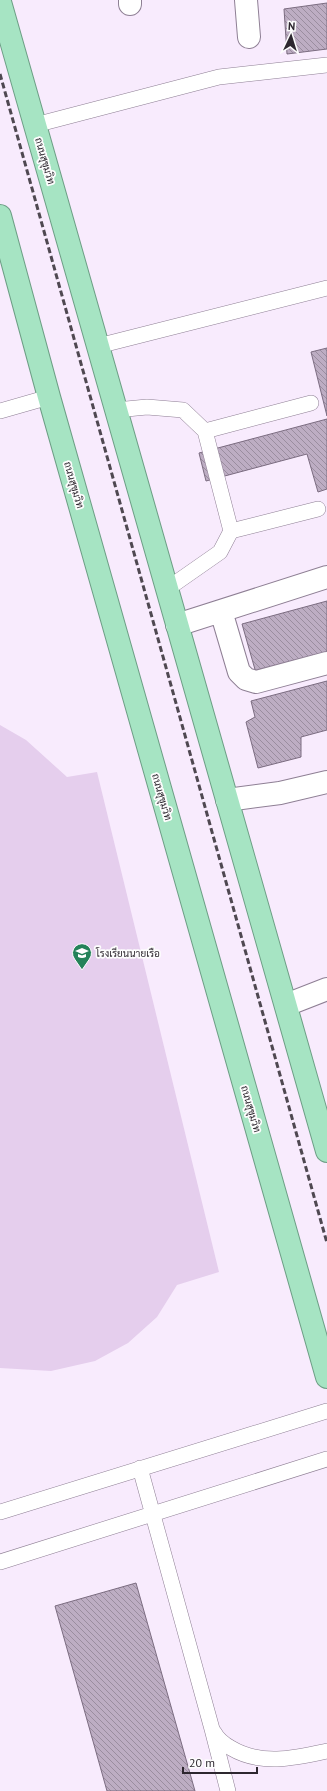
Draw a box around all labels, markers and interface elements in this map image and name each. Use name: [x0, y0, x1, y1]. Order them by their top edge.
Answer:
north arrow: [271, 16, 311, 56]
text: N: [288, 19, 296, 33]
street label: ถนนสุขุมวิท: [31, 136, 58, 186]
street label: ถนนสุขุมวิท: [60, 460, 87, 510]
street label: ถนนสุขุมวิท: [148, 772, 175, 822]
school or university icon: โรงเรียนนายเรือ: [71, 942, 93, 970]
place label: โรงเรียนนายเรือ: [95, 947, 160, 960]
street label: ถนนสุขุมวิท: [237, 1084, 264, 1134]
scale bar: [183, 1749, 257, 1775]
text: 20 m: [189, 1755, 215, 1770]

